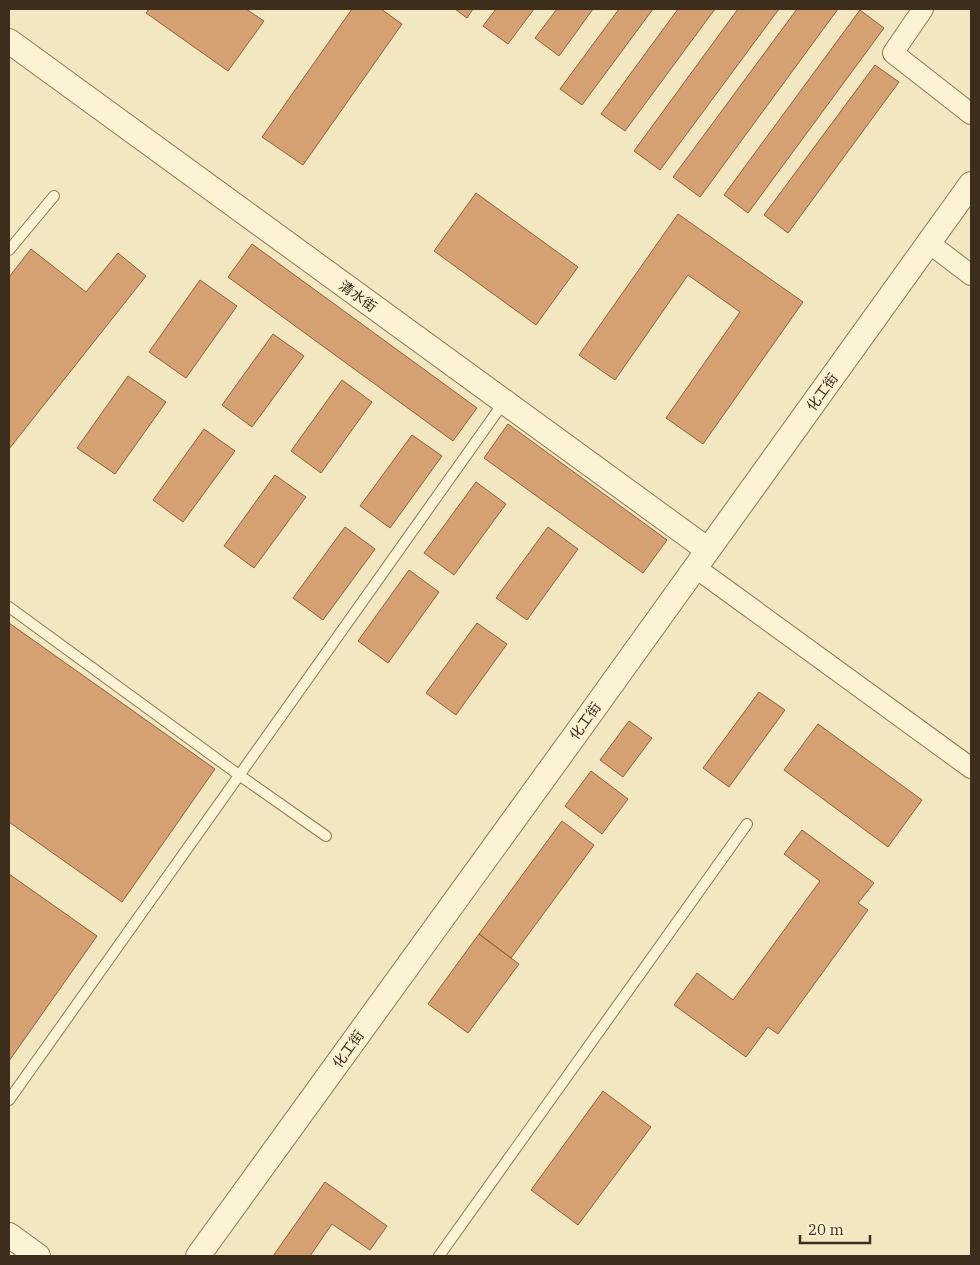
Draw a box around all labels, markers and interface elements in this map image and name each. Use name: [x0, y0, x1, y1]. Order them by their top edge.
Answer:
street label: 清水街: [336, 276, 380, 316]
street label: 化工街: [802, 370, 842, 414]
street label: 化工街: [565, 699, 605, 743]
street label: 化工街: [328, 1027, 368, 1071]
scale bar: [800, 1212, 870, 1244]
text: 20 m: [808, 1220, 844, 1239]

